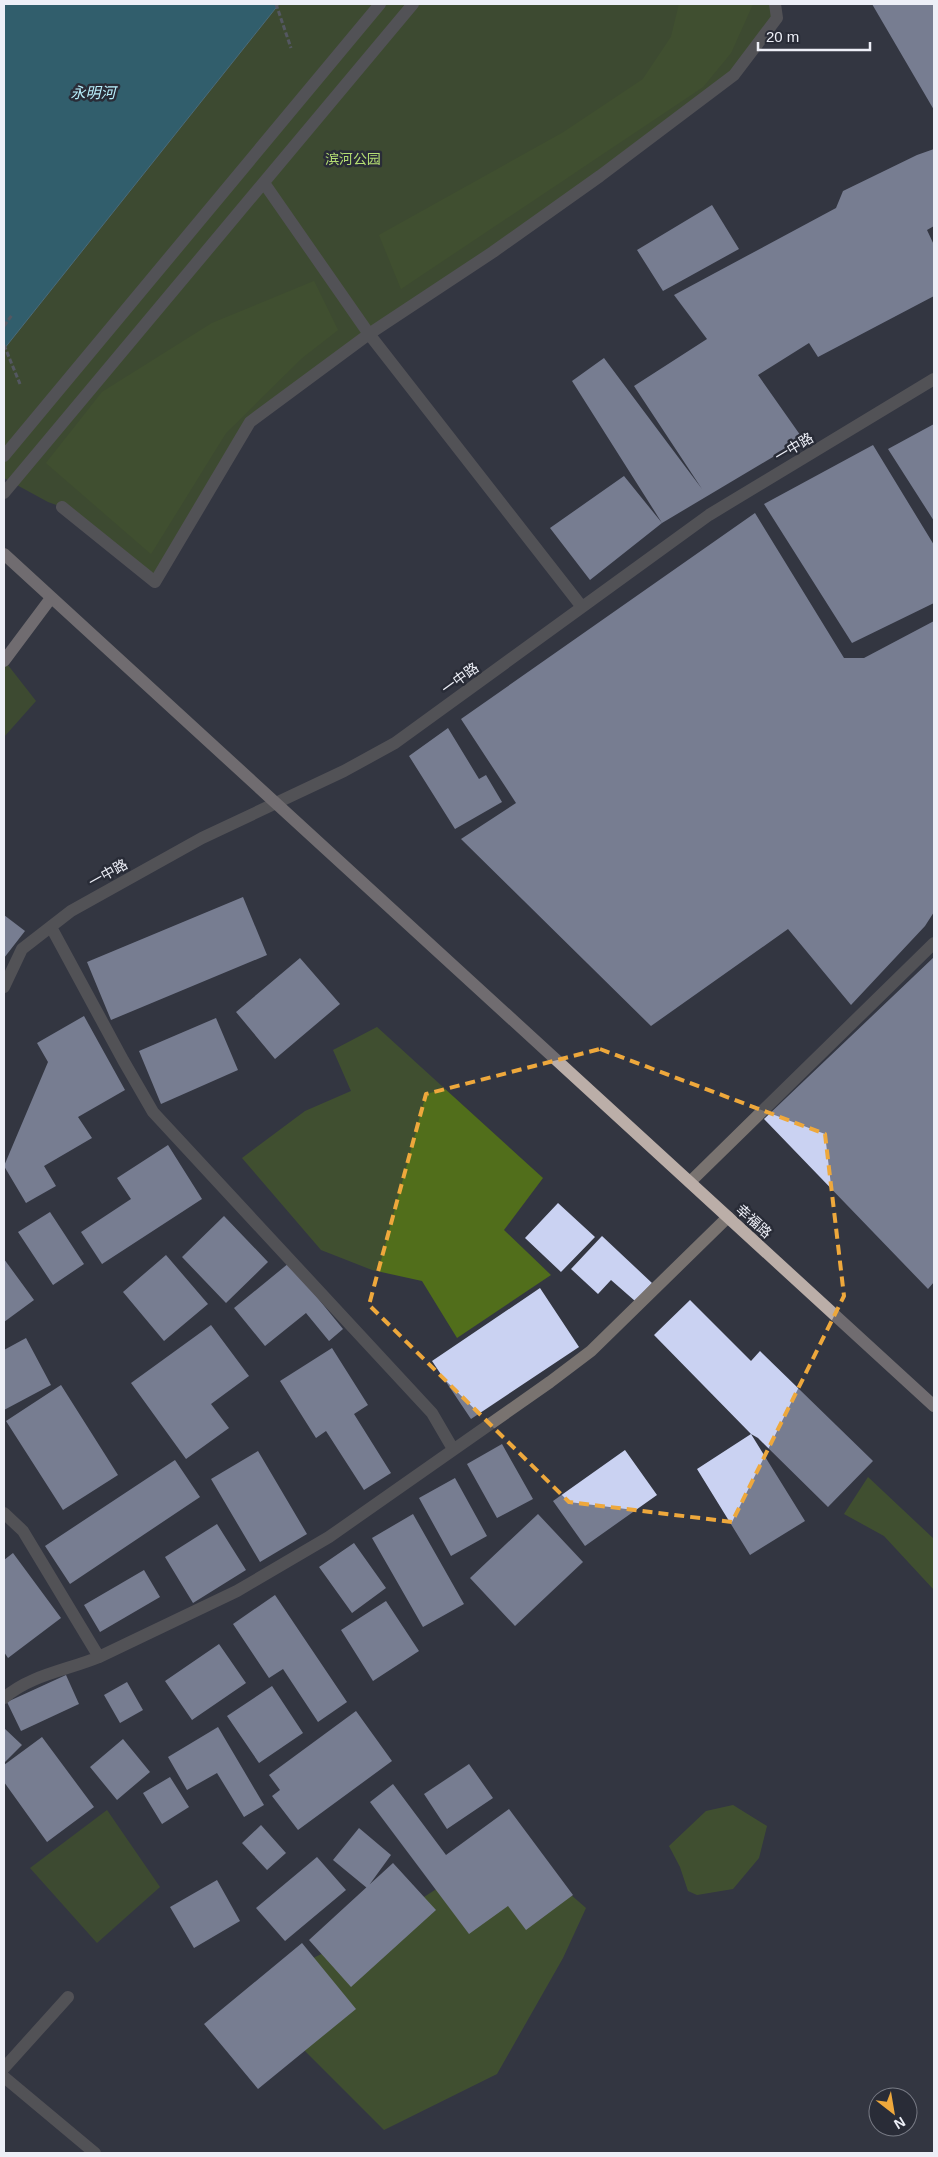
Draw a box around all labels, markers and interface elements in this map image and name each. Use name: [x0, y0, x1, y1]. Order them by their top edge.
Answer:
scale bar: [758, 20, 870, 52]
text: 20 m: [766, 28, 799, 45]
water label: 永明河: [70, 84, 118, 101]
park label: 滨河公园: [325, 151, 381, 167]
street label: 一中路: [772, 429, 816, 465]
street label: 一中路: [438, 659, 482, 697]
street label: 一中路: [86, 856, 130, 890]
street label: 幸福路: [733, 1201, 775, 1241]
north arrow: [868, 2087, 918, 2137]
text: N: [891, 2114, 908, 2133]

